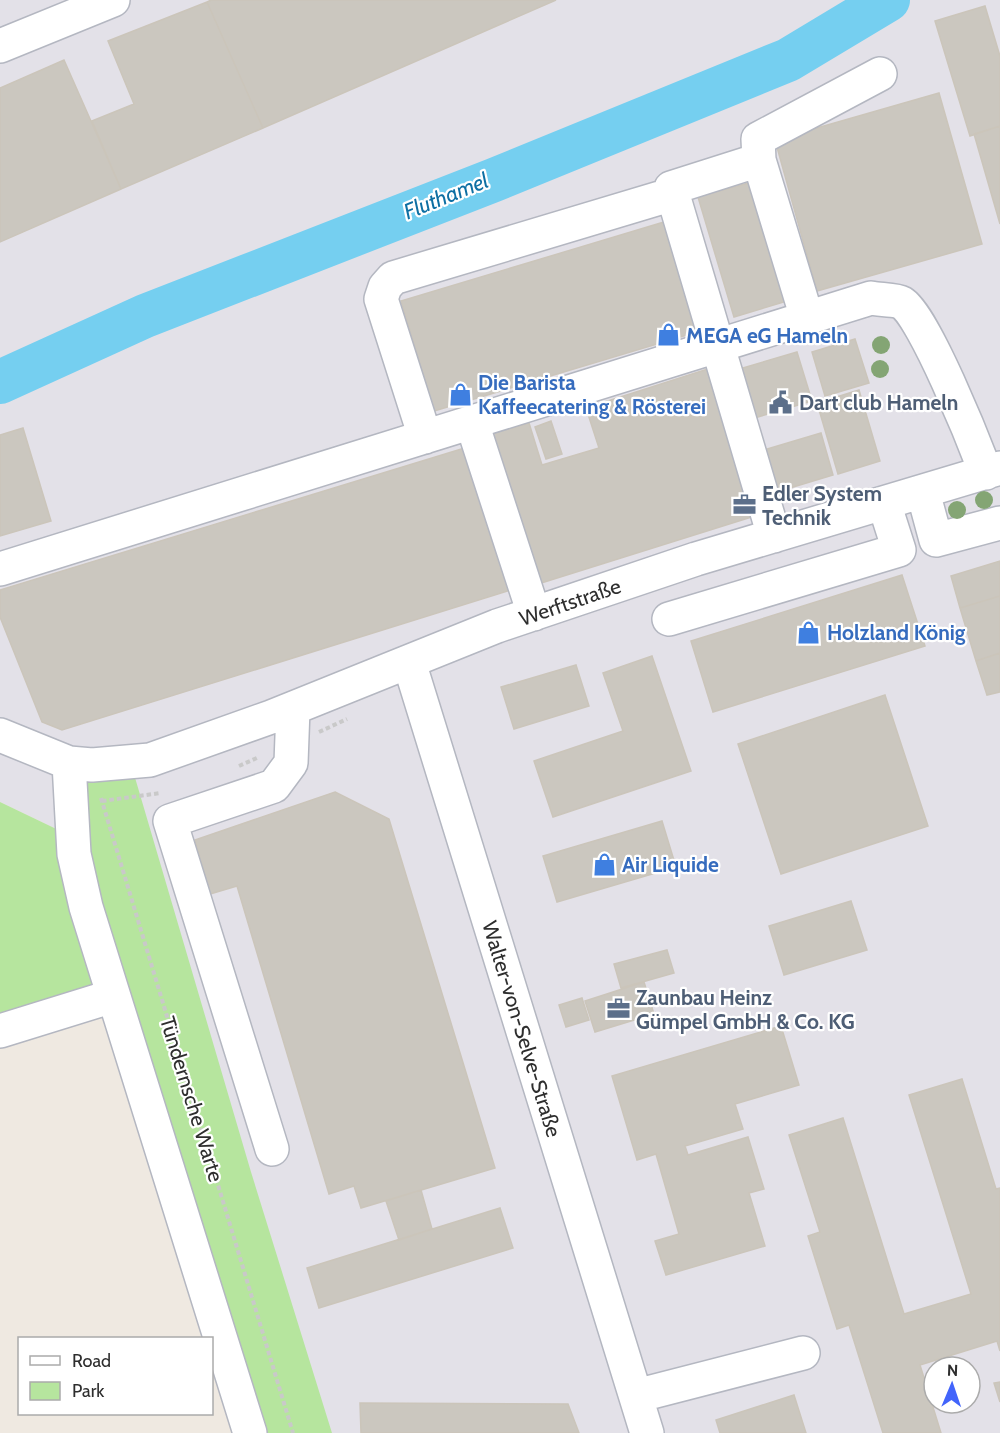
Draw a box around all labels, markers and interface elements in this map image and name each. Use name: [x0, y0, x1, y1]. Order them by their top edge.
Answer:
water label: Fluthamel: [400, 166, 493, 225]
shop icon: MEGA eG Hameln: [655, 322, 681, 348]
place label: MEGA eG Hameln: [686, 323, 848, 348]
place label: Die Barista Kaffeecatering & Rösterei: [478, 370, 706, 419]
shop icon: Die Barista Kaffeecatering & Rösterei: [447, 381, 473, 407]
public building icon: Dart club Hameln: [768, 389, 794, 415]
place label: Dart club Hameln: [799, 390, 958, 415]
place label: Edler System Technik: [762, 481, 882, 530]
office icon: Edler System Technik: [731, 492, 757, 518]
street label: Werftstraße: [516, 573, 624, 631]
shop icon: Holzland König: [796, 619, 822, 645]
place label: Holzland König: [827, 620, 966, 645]
shop icon: Air Liquide: [591, 851, 617, 877]
place label: Air Liquide: [622, 852, 719, 877]
street label: Walter-von-Selve-Straße: [477, 918, 567, 1140]
place label: Zaunbau Heinz Gümpel GmbH & Co. KG: [636, 985, 855, 1034]
office icon: Zaunbau Heinz Gümpel GmbH & Co. KG: [605, 996, 631, 1022]
street label: Tündernsche Warte: [155, 1013, 229, 1185]
legend: [18, 1337, 213, 1415]
text: Road: [72, 1350, 111, 1372]
north arrow: [922, 1355, 982, 1415]
text: N: [947, 1361, 958, 1380]
text: Park: [72, 1380, 105, 1402]

